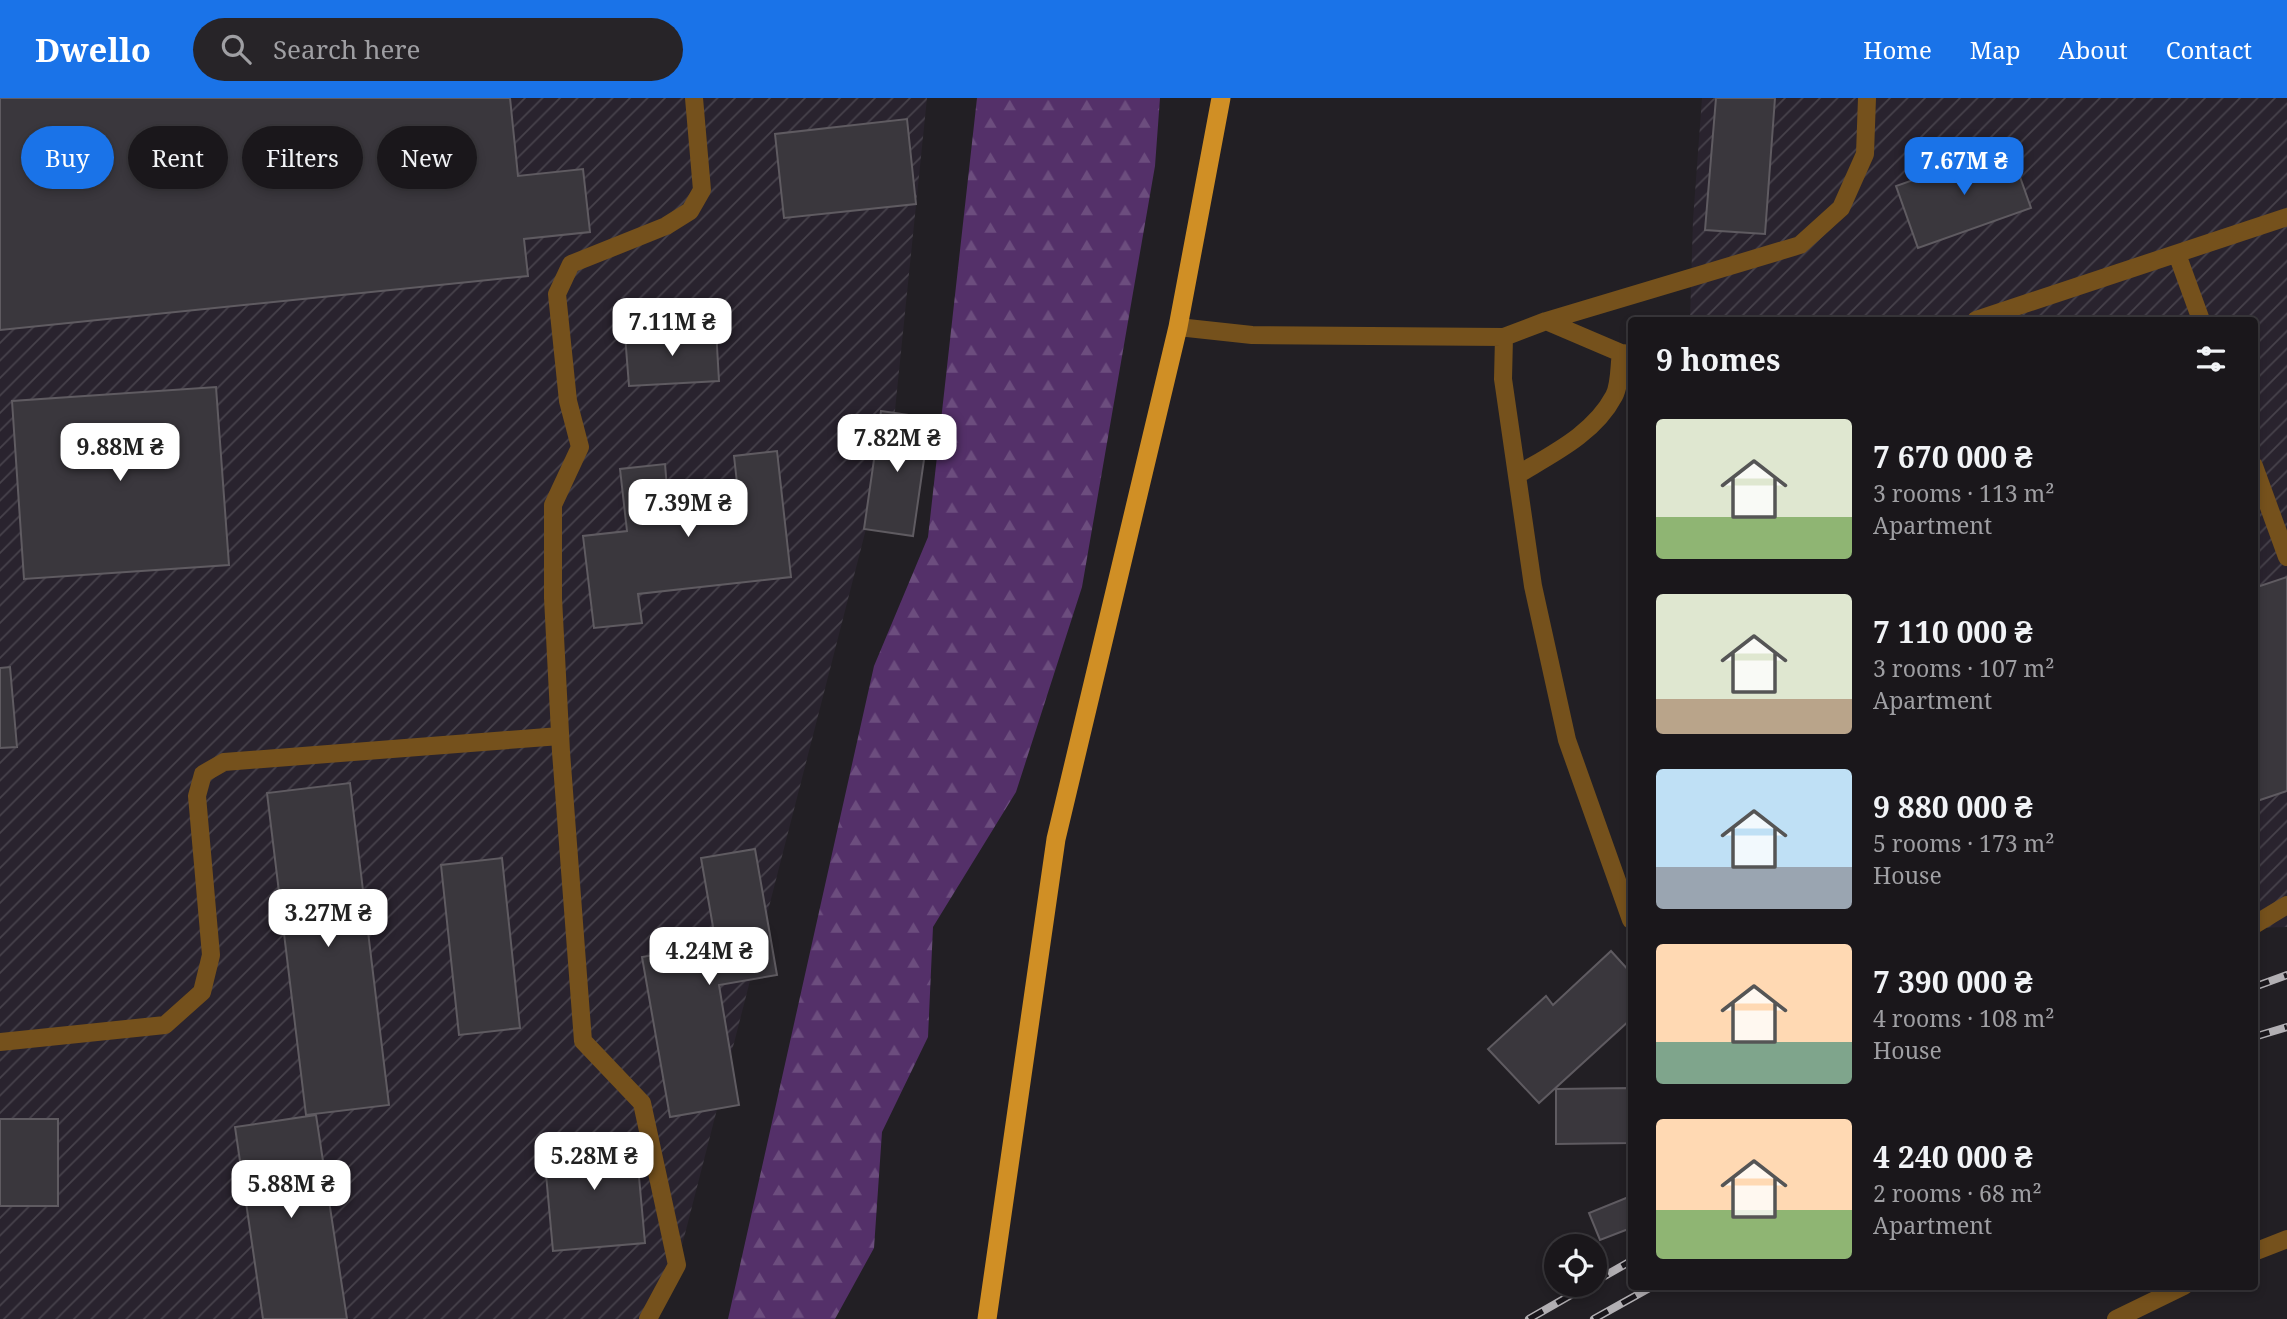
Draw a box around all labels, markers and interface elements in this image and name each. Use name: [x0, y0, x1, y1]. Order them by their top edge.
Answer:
search box: [193, 18, 683, 81]
text: Dwello: [35, 27, 151, 72]
icon: search: [217, 30, 255, 68]
text: Search here: [273, 31, 421, 67]
text: Home: [1863, 33, 1932, 66]
text: Map: [1970, 33, 2021, 66]
text: About: [2059, 33, 2128, 66]
text: Contact: [2166, 33, 2252, 66]
chip: Buy: [21, 126, 114, 189]
chip: Rent: [128, 126, 228, 189]
chip: Filters: [242, 126, 363, 189]
chip: New: [377, 126, 477, 189]
pin: 7.67M ₴: [1899, 138, 2029, 197]
text: 7.67M ₴: [1921, 144, 2007, 176]
pin: 7.11M ₴: [607, 299, 737, 358]
text: 7.11M ₴: [629, 305, 715, 337]
text: 9 homes: [1656, 339, 1780, 380]
icon: filters: [2192, 340, 2230, 378]
pin: 7.82M ₴: [832, 414, 962, 474]
text: 7.82M ₴: [854, 421, 940, 453]
pin: 9.88M ₴: [55, 424, 185, 483]
text: 9.88M ₴: [77, 430, 163, 462]
text: 7 670 000 ₴: [1873, 436, 2032, 477]
icon: home: [1712, 447, 1796, 531]
text: 3 rooms · 113 m²: [1873, 477, 2055, 509]
pin: 7.39M ₴: [623, 480, 753, 539]
text: 7.39M ₴: [645, 486, 731, 518]
text: Apartment: [1873, 509, 1992, 541]
text: 7 110 000 ₴: [1873, 611, 2032, 652]
icon: home: [1712, 622, 1796, 706]
text: 3 rooms · 107 m²: [1873, 652, 2055, 684]
text: Apartment: [1873, 684, 1992, 716]
text: 9 880 000 ₴: [1873, 786, 2032, 827]
icon: home: [1712, 797, 1796, 881]
text: 5 rooms · 173 m²: [1873, 827, 2055, 859]
text: House: [1873, 859, 1942, 891]
pin: 3.27M ₴: [263, 890, 393, 949]
text: 3.27M ₴: [285, 896, 371, 928]
pin: 4.24M ₴: [644, 928, 774, 987]
text: 4.24M ₴: [666, 934, 752, 966]
text: 7 390 000 ₴: [1873, 961, 2032, 1002]
icon: home: [1712, 972, 1796, 1056]
text: 4 rooms · 108 m²: [1873, 1002, 2055, 1034]
text: House: [1873, 1034, 1942, 1066]
pin: 5.28M ₴: [529, 1132, 659, 1192]
text: 4 240 000 ₴: [1873, 1136, 2032, 1177]
text: 5.28M ₴: [551, 1139, 637, 1171]
icon: home: [1712, 1147, 1796, 1231]
pin: 5.88M ₴: [226, 1160, 356, 1220]
text: 5.88M ₴: [248, 1167, 334, 1199]
text: 2 rooms · 68 m²: [1873, 1177, 2042, 1209]
text: Apartment: [1873, 1209, 1992, 1241]
map controls: [1544, 1234, 1607, 1297]
button: locate: [1544, 1234, 1607, 1297]

